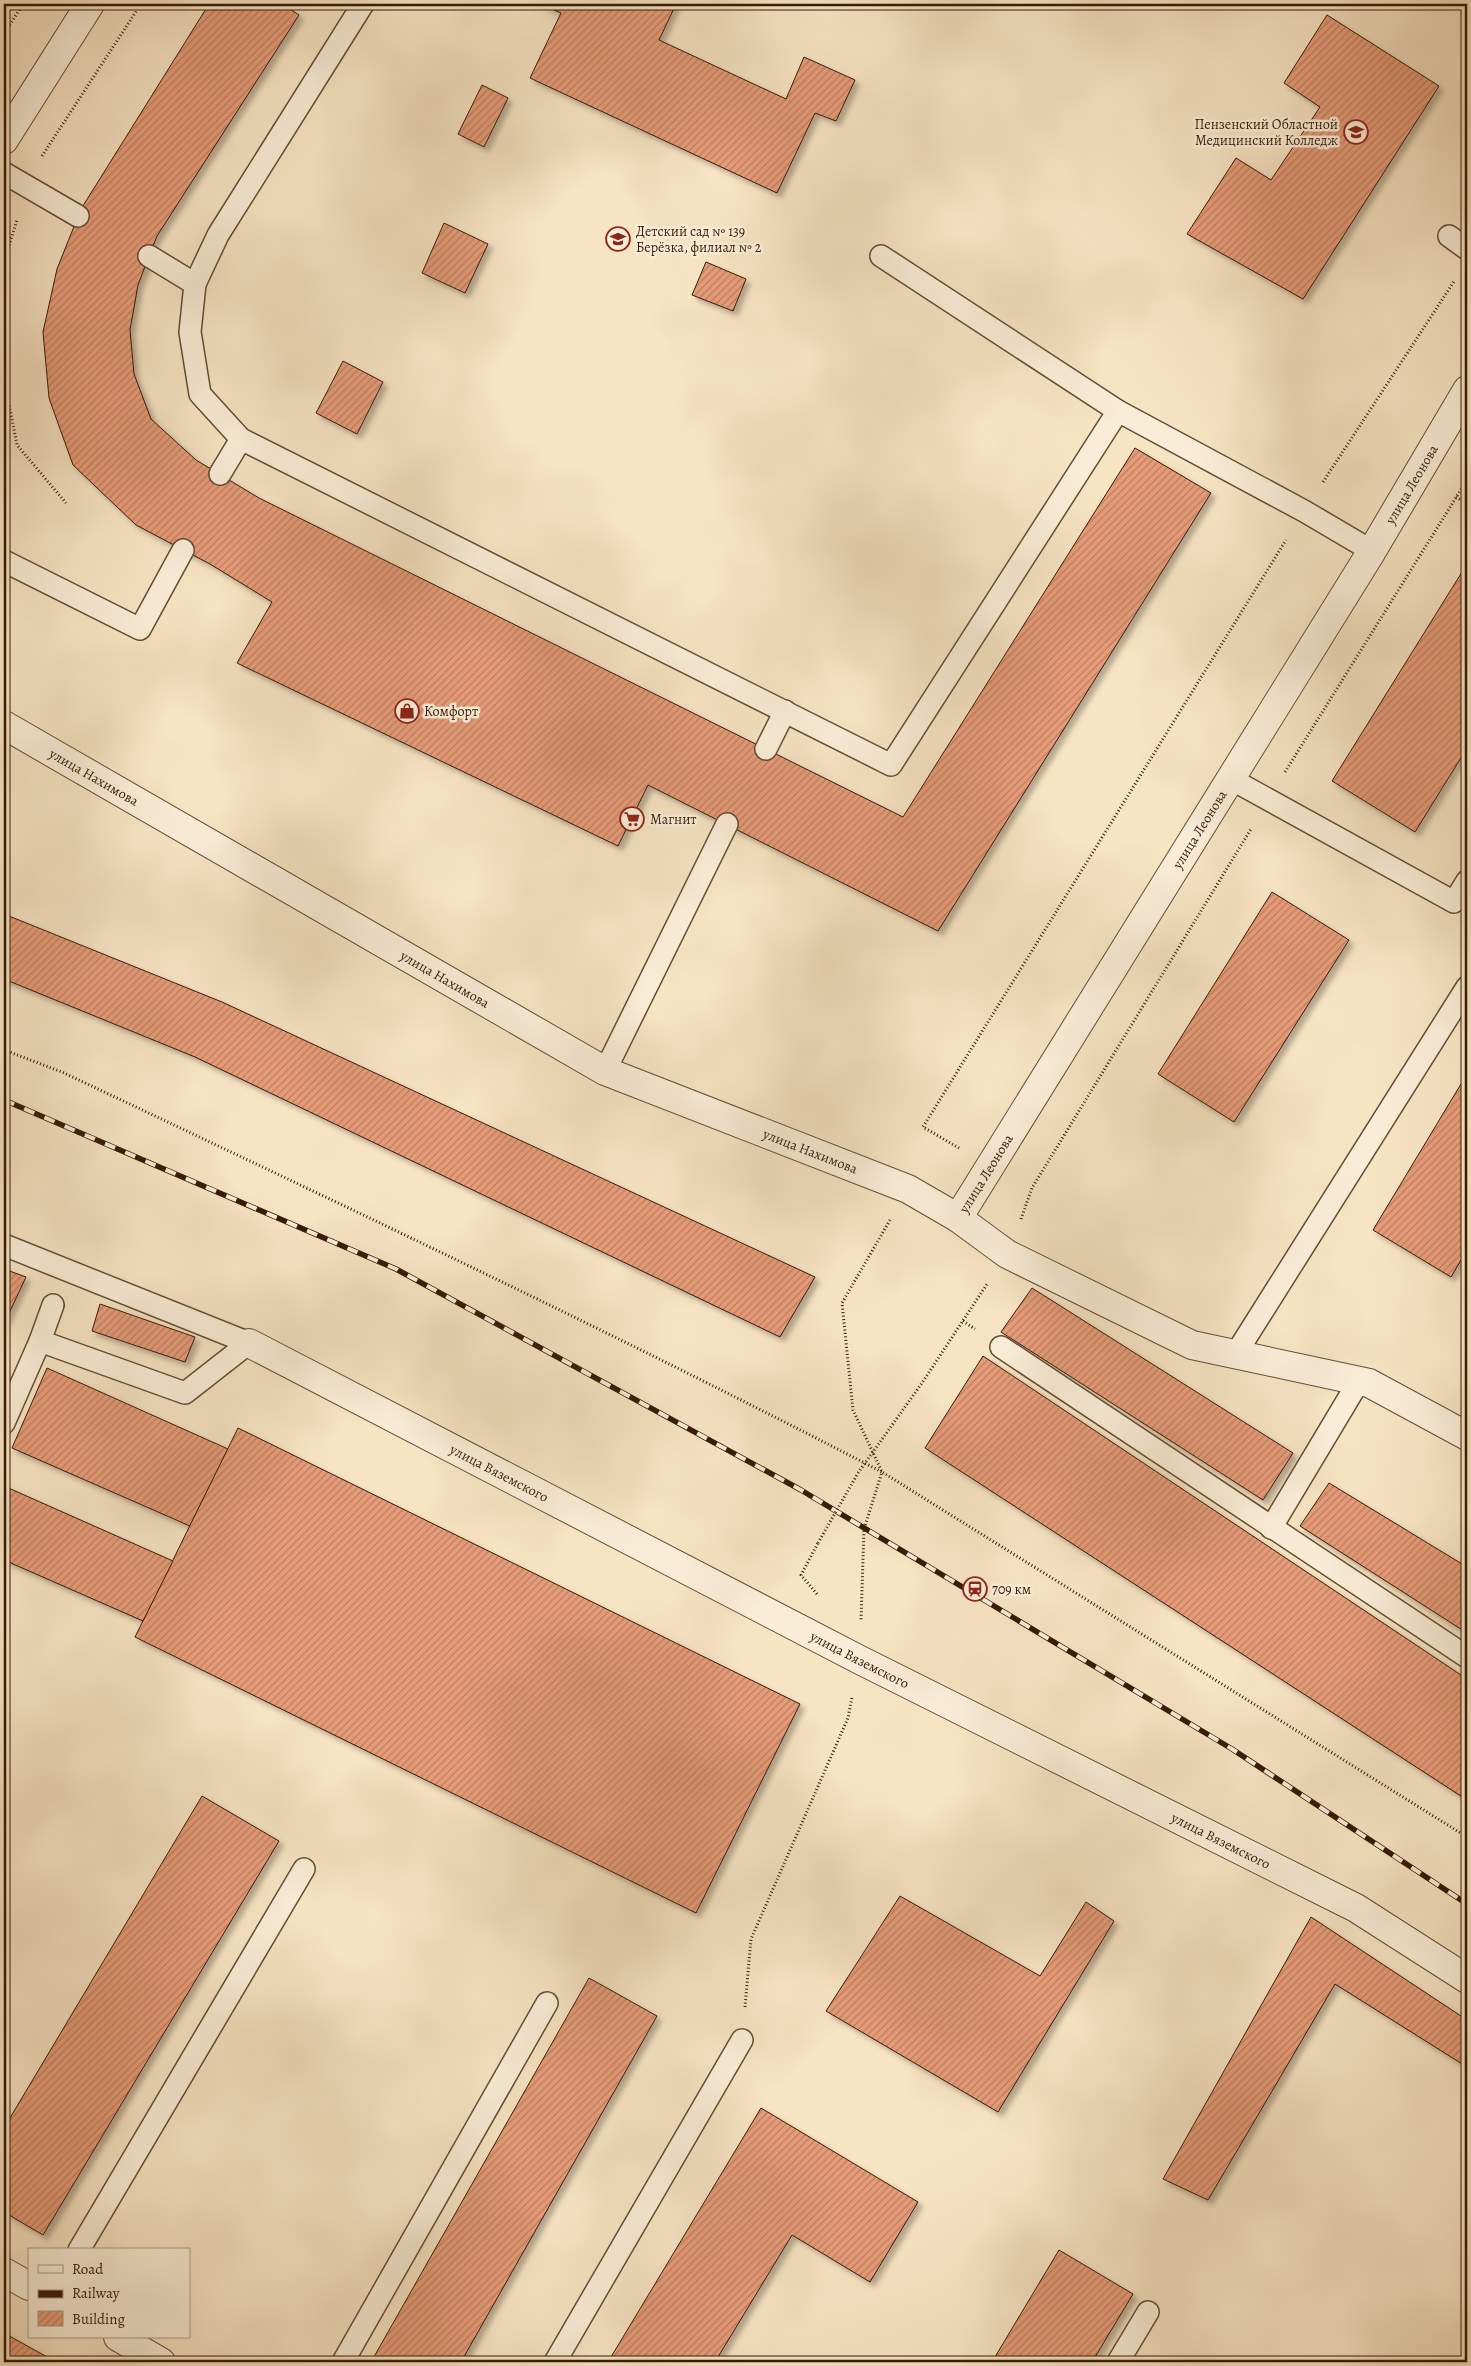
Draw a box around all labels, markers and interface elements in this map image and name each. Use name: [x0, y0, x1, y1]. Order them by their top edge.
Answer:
place label: Пензенский Областной Медицинский Колледж: [1195, 115, 1338, 150]
school or university icon: Пензенский Областной Медицинский Колледж: [1343, 119, 1369, 145]
place label: Детский сад № 139 Берёзка, филиал № 2: [636, 222, 762, 257]
school or university icon: Детский сад № 139 Берёзка, филиал № 2: [605, 226, 631, 252]
street label: улица Леонова: [1380, 441, 1443, 528]
shop icon: Комфорт: [394, 698, 420, 724]
place label: Комфорт: [424, 702, 478, 721]
street label: улица Нахимова: [45, 743, 143, 810]
street label: улица Леонова: [1167, 786, 1231, 873]
supermarket icon: Магнит: [619, 806, 645, 832]
place label: Магнит: [650, 810, 697, 829]
street label: улица Нахимова: [396, 945, 494, 1012]
street label: улица Нахимова: [760, 1124, 861, 1178]
street label: улица Леонова: [954, 1130, 1018, 1217]
street label: улица Вяземского: [446, 1439, 552, 1506]
station icon: 709 км: [962, 1576, 988, 1602]
place label: 709 км: [992, 1580, 1031, 1599]
street label: улица Вяземского: [806, 1626, 913, 1693]
street label: улица Вяземского: [1167, 1807, 1274, 1873]
legend: [28, 2248, 190, 2338]
text: Road: [72, 2259, 104, 2279]
text: Railway: [72, 2283, 120, 2303]
text: Building: [72, 2309, 125, 2329]

